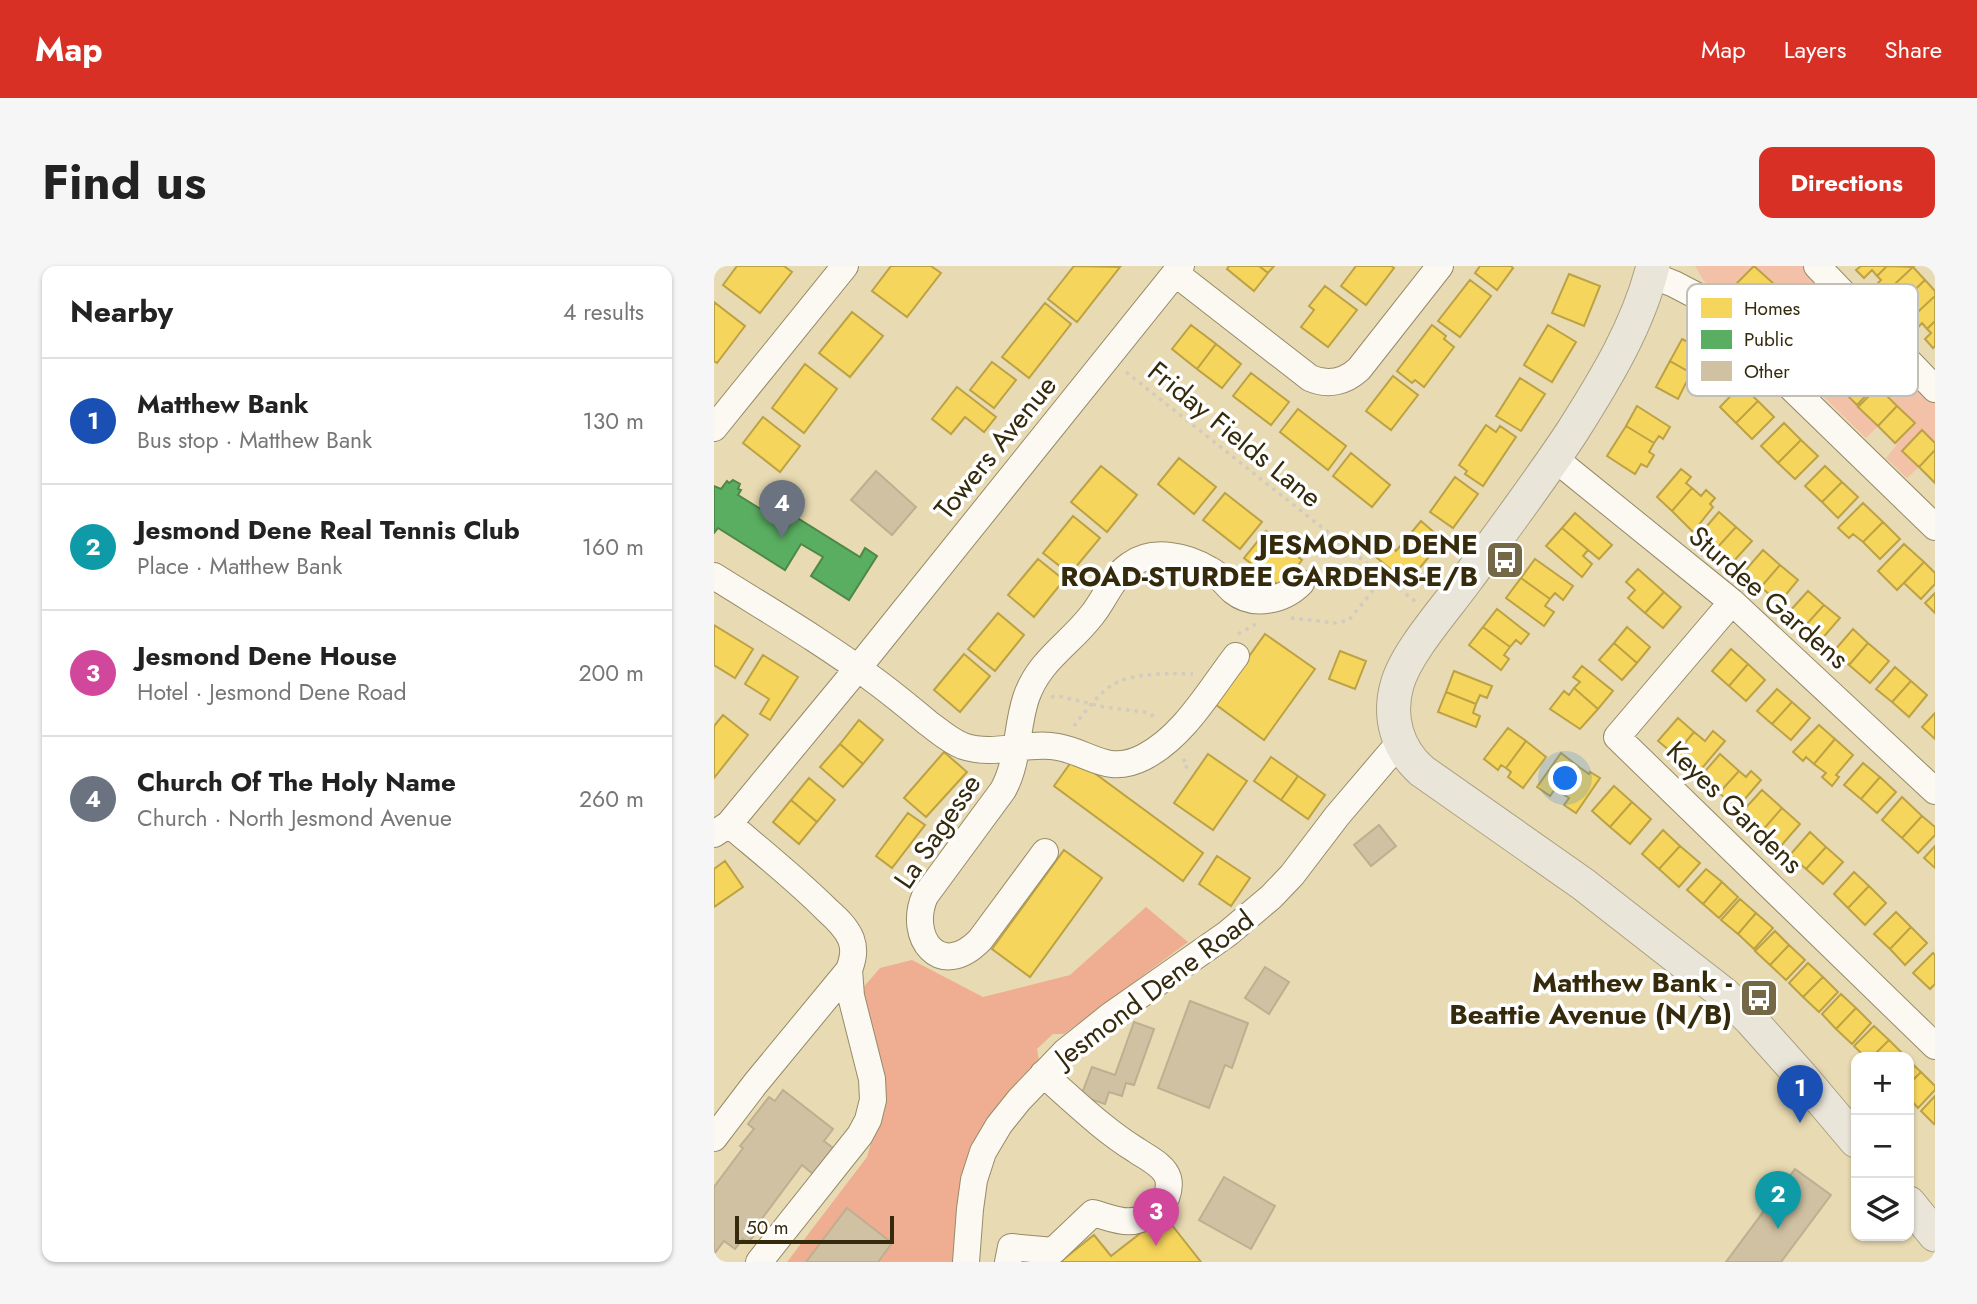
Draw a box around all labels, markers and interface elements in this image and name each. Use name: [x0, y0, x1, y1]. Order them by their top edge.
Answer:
text: Map: [35, 26, 103, 73]
text: Map: [1701, 32, 1746, 67]
text: Layers: [1784, 32, 1846, 67]
text: Share: [1884, 32, 1942, 67]
text: Find us: [42, 147, 206, 217]
button: Directions: [1759, 147, 1935, 218]
legend: [1687, 284, 1918, 396]
text: Nearby: [70, 290, 173, 333]
text: 4 results: [563, 295, 644, 329]
text: Homes: [1744, 295, 1801, 322]
text: Public: [1744, 326, 1793, 353]
street label: Friday Fields Lane: [1139, 351, 1330, 517]
text: Other: [1744, 358, 1790, 385]
street label: Towers Avenue: [925, 367, 1066, 528]
text: Matthew Bank: [137, 385, 309, 423]
text: 1: [87, 404, 99, 438]
text: 130 m: [582, 404, 644, 438]
text: Bus stop · Matthew Bank: [137, 423, 372, 457]
pin: 4: [759, 480, 805, 538]
text: Jesmond Dene Real Tennis Club: [137, 511, 520, 549]
street label: Sturdee Gardens: [1679, 516, 1858, 679]
place label: JESMOND DENE ROAD-STURDEE GARDENS-E/B: [1060, 524, 1478, 597]
text: 2: [85, 530, 101, 564]
text: 160 m: [582, 530, 644, 564]
bus stop icon: JESMOND DENE ROAD-STURDEE GARDENS-E/B: [1484, 539, 1526, 581]
text: Place · Matthew Bank: [137, 549, 342, 583]
text: Jesmond Dene House: [137, 637, 397, 675]
text: 3: [86, 656, 100, 690]
text: 200 m: [578, 656, 644, 690]
text: Hotel · Jesmond Dene Road: [137, 675, 407, 709]
street label: Keyes Gardens: [1657, 731, 1812, 883]
your location: [1548, 761, 1582, 795]
text: Church Of The Holy Name: [137, 763, 456, 801]
street label: La Sagesse: [884, 766, 991, 897]
text: 4: [85, 782, 101, 816]
text: 260 m: [579, 782, 644, 816]
text: Church · North Jesmond Avenue: [137, 801, 452, 835]
street label: Jesmond Dene Road: [1043, 900, 1262, 1079]
place label: Matthew Bank - Beattie Avenue (N/B): [1449, 962, 1733, 1035]
bus stop icon: Matthew Bank - Beattie Avenue (N/B): [1738, 977, 1780, 1019]
map controls: [1851, 1052, 1914, 1241]
button: +: [1851, 1052, 1914, 1115]
pin: 1: [1777, 1065, 1823, 1123]
button: −: [1851, 1115, 1914, 1178]
pin: 2: [1755, 1171, 1801, 1229]
button: layers: [1851, 1178, 1914, 1241]
pin: 3: [1133, 1188, 1179, 1246]
scale bar: [735, 1213, 894, 1245]
text: 50 m: [746, 1214, 789, 1241]

